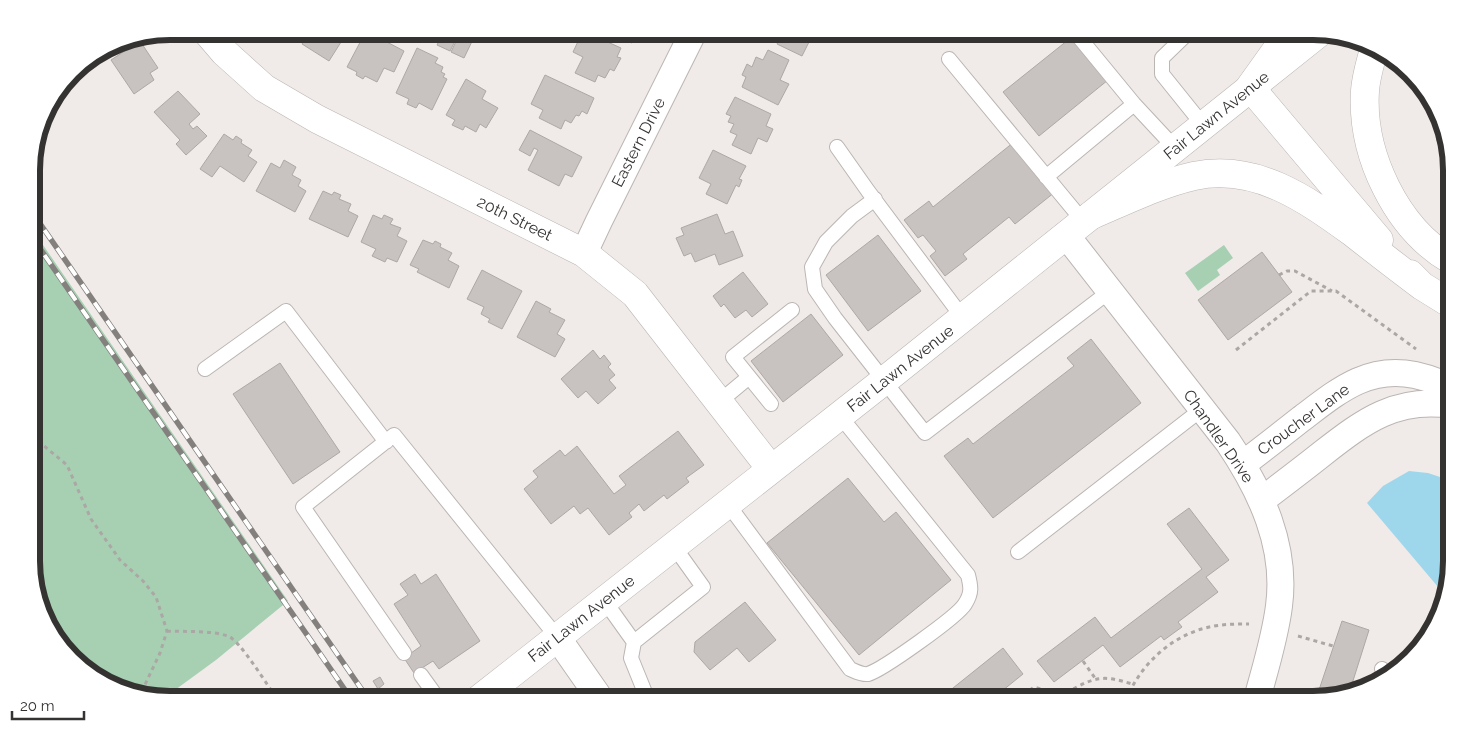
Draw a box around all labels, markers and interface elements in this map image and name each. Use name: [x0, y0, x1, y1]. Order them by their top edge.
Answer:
street label: Fair Lawn Avenue: [1160, 67, 1273, 164]
street label: Eastern Drive: [608, 94, 669, 190]
street label: 20th Street: [474, 192, 556, 245]
street label: Fair Lawn Avenue: [843, 321, 957, 416]
street label: Croucher Lane: [1254, 380, 1353, 459]
street label: Chandler Drive: [1179, 386, 1258, 487]
street label: Fair Lawn Avenue: [524, 571, 638, 666]
scale bar: [12, 688, 85, 720]
text: 20 m: [20, 697, 55, 715]

